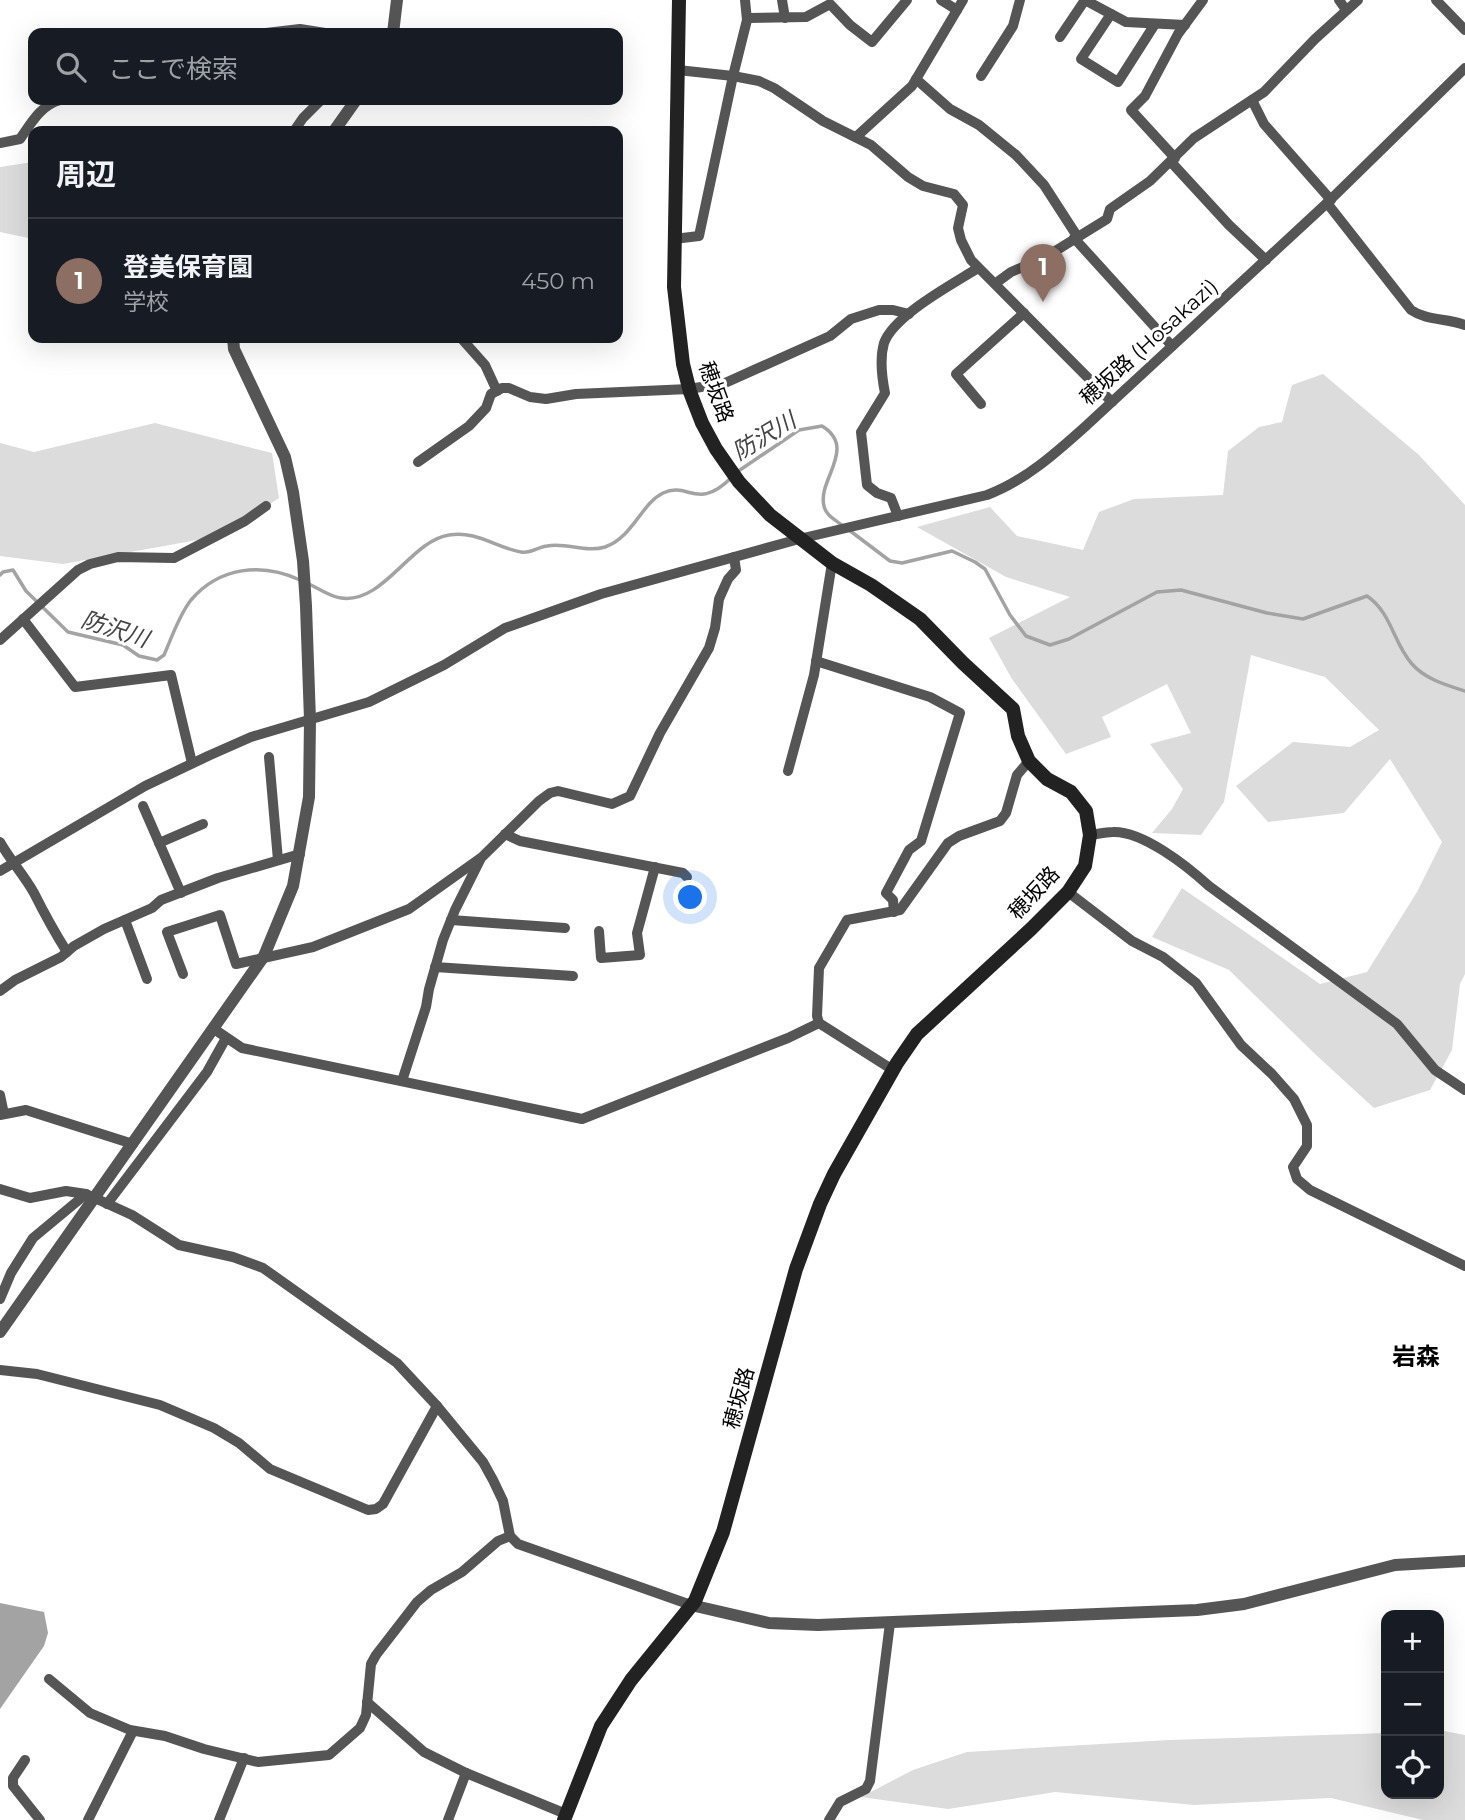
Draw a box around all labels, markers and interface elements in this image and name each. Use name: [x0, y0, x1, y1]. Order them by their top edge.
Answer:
search box: [28, 28, 623, 105]
icon: search: [52, 48, 90, 86]
text: ここで検索: [108, 53, 238, 85]
text: 周辺: [56, 156, 116, 193]
pin: 1: [1020, 244, 1066, 302]
text: 登美保育園: [123, 251, 253, 283]
text: 1: [74, 267, 84, 295]
text: 450 m: [521, 267, 595, 295]
street label: 穂坂路 (Hosakazi): [1075, 273, 1223, 410]
text: 学校: [123, 288, 169, 316]
street label: 穂坂路: [694, 358, 739, 426]
water label: 防沢川: [727, 405, 803, 466]
water label: 防沢川: [78, 605, 155, 654]
street label: 穂坂路: [1003, 861, 1064, 924]
your location: [673, 880, 707, 914]
district label: 岩森: [1392, 1342, 1440, 1371]
street label: 穂坂路: [718, 1364, 759, 1432]
map controls: [1381, 1610, 1444, 1799]
button: +: [1381, 1610, 1444, 1673]
button: −: [1381, 1673, 1444, 1736]
button: locate: [1381, 1736, 1444, 1799]

